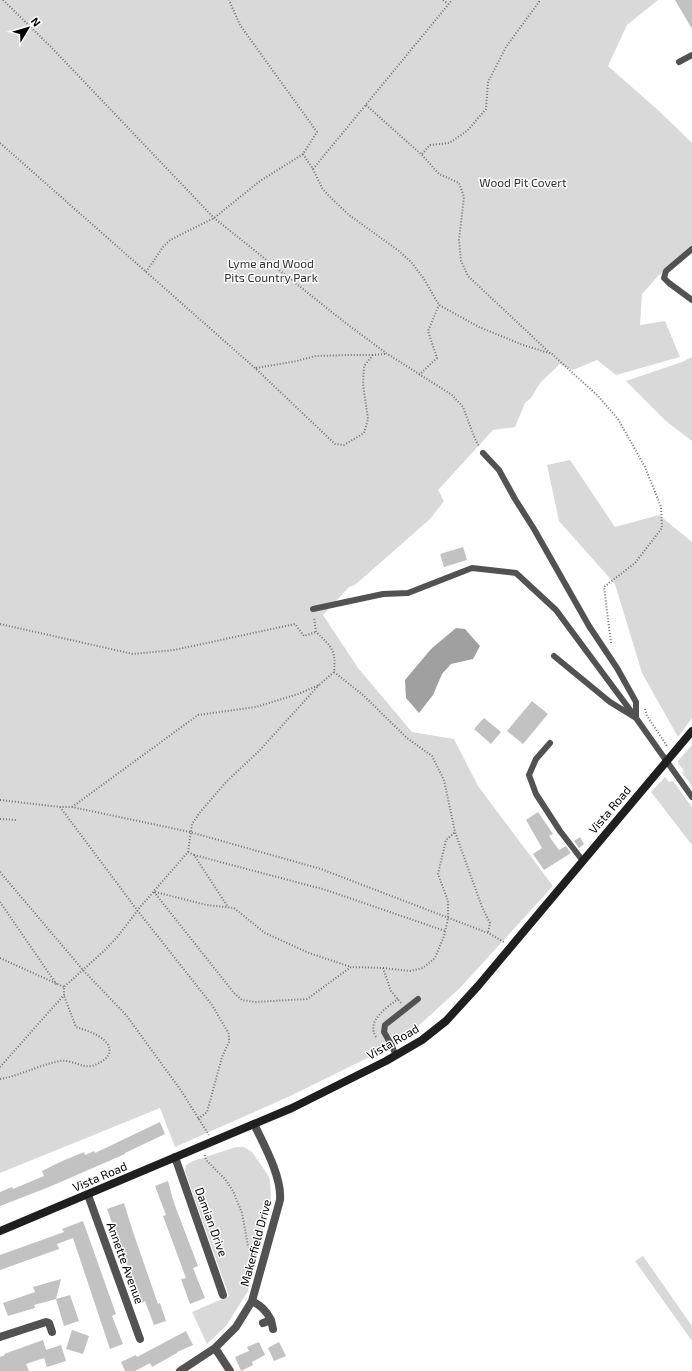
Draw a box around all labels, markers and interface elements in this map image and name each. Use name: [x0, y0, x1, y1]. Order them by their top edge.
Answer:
north arrow: [8, 8, 48, 48]
text: N: [29, 14, 44, 29]
park label: Wood Pit Covert: [479, 175, 567, 189]
park label: Lyme and Wood Pits Country Park: [224, 256, 318, 284]
street label: Vista Road: [585, 783, 633, 836]
street label: Vista Road: [364, 1021, 421, 1062]
street label: Vista Road: [70, 1158, 129, 1194]
street label: Damian Drive: [193, 1185, 231, 1258]
street label: Makerfield Drive: [237, 1198, 273, 1288]
street label: Annette Avenue: [105, 1220, 147, 1305]

